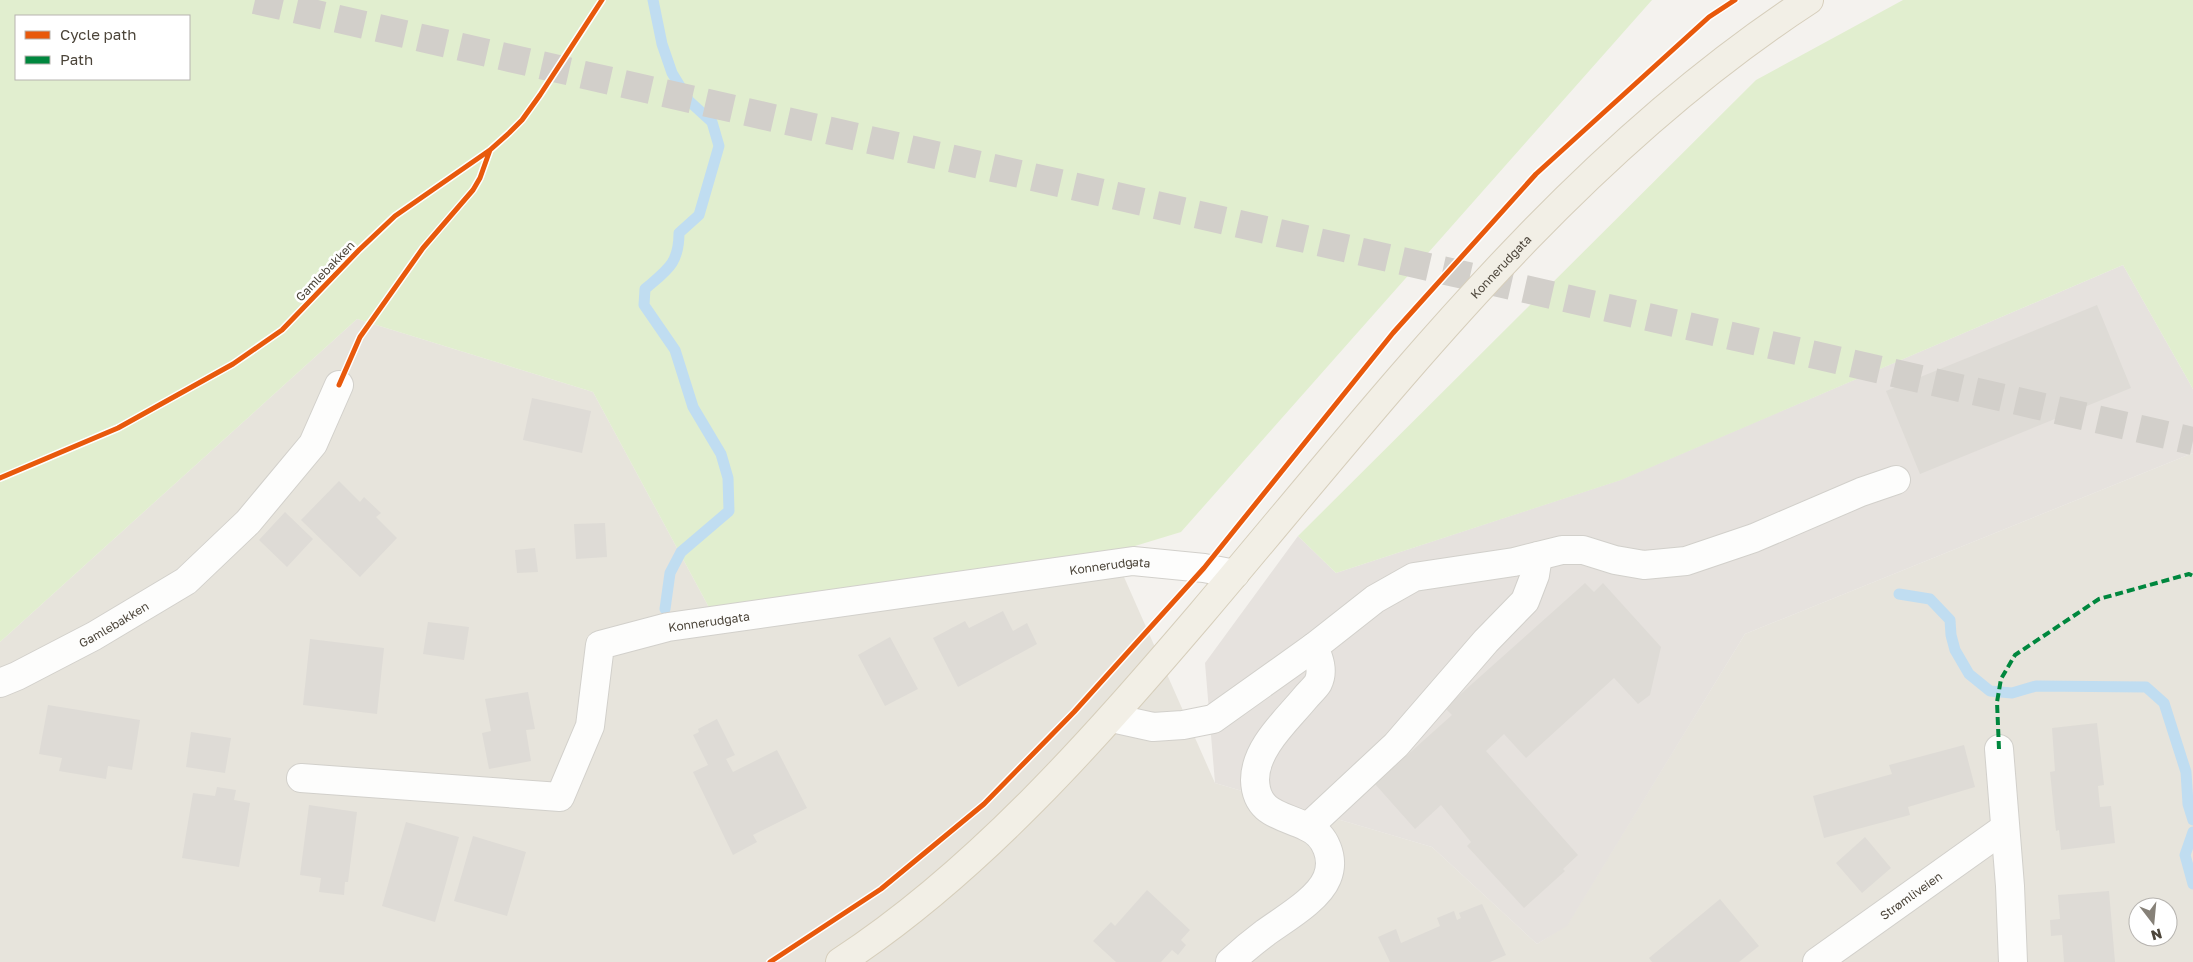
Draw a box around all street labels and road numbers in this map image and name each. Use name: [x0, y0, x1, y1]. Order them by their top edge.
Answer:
street label: Konnerudgata: [1467, 231, 1534, 301]
street label: Gamlebakken: [292, 238, 358, 304]
street label: Konnerudgata: [1068, 553, 1151, 577]
street label: Gamlebakken: [76, 598, 151, 650]
street label: Konnerudgata: [667, 608, 751, 634]
street label: Strømliveien: [1877, 868, 1945, 922]

